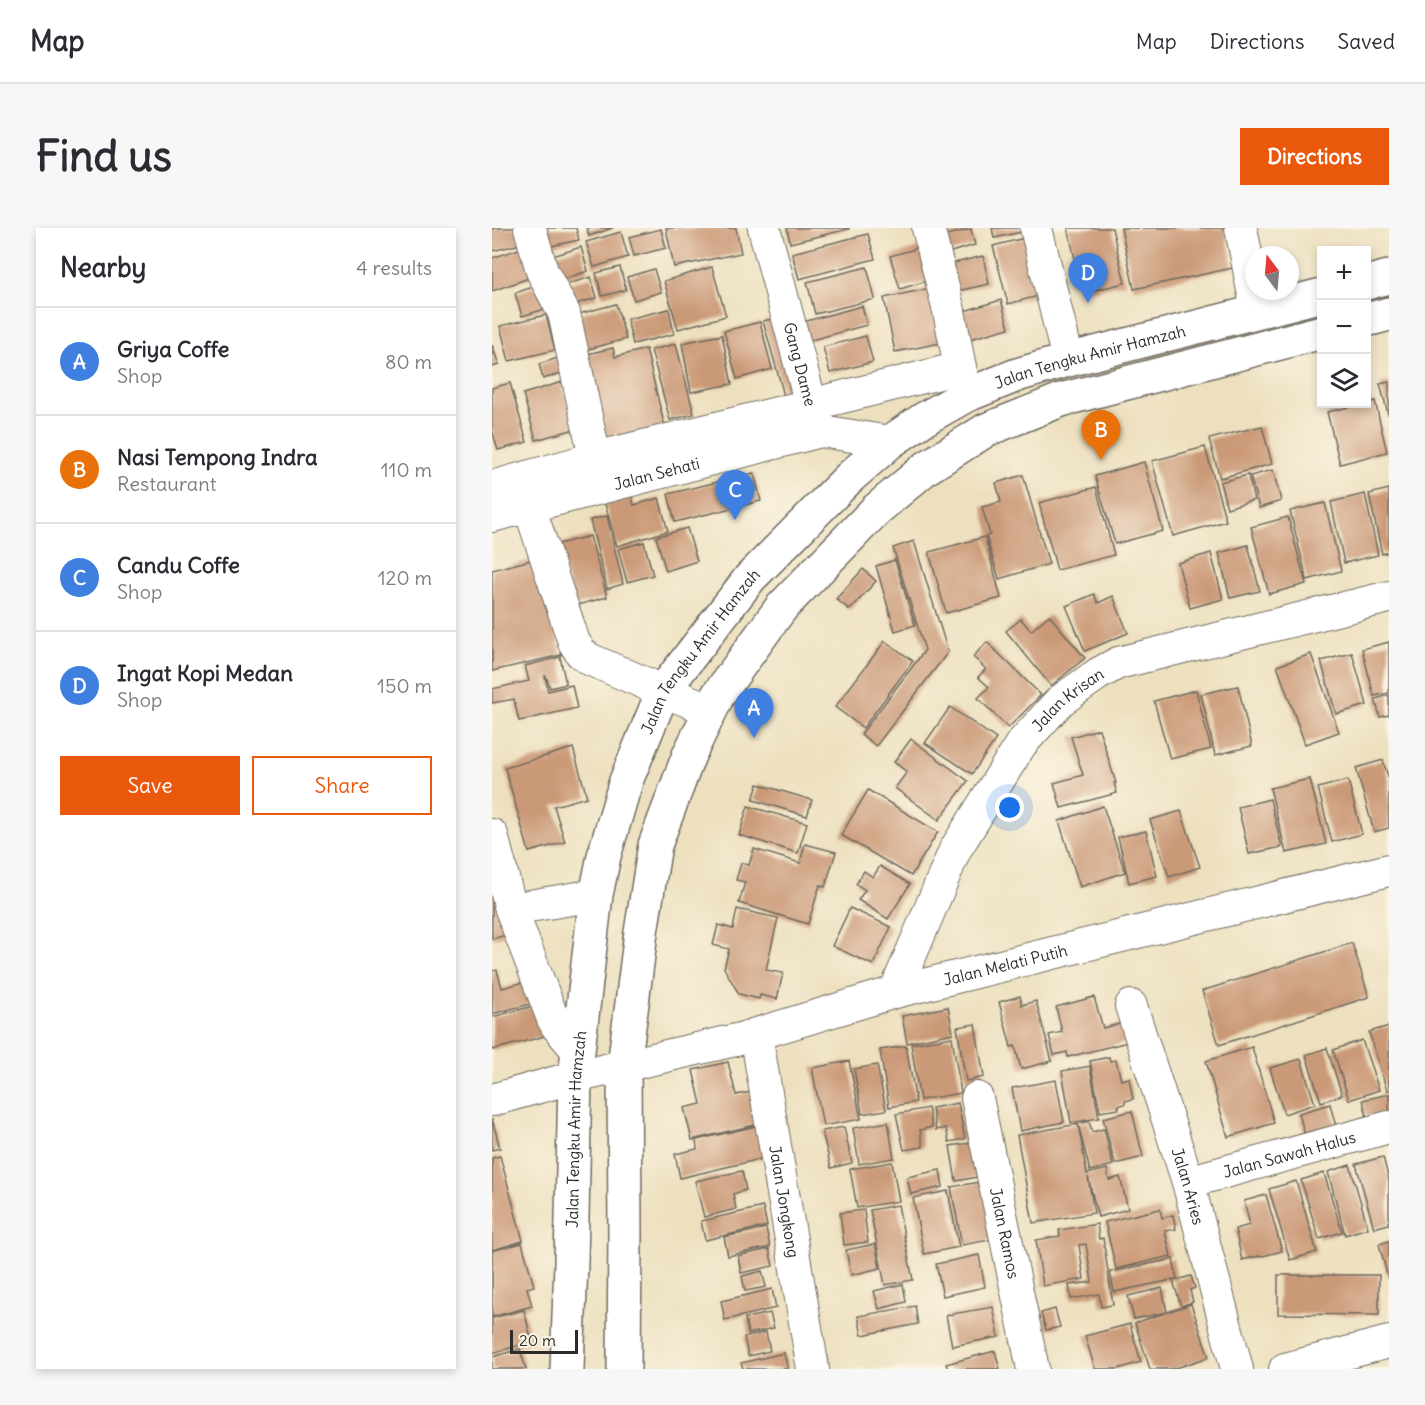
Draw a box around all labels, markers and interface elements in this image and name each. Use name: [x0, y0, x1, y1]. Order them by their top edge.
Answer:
text: Map: [30, 23, 84, 59]
text: Map: [1136, 28, 1177, 55]
text: Directions: [1210, 28, 1304, 55]
text: Saved: [1337, 28, 1395, 55]
button: Directions: [1240, 128, 1389, 185]
text: Find us: [36, 130, 172, 182]
north arrow: [1245, 246, 1299, 300]
map controls: [1317, 246, 1371, 408]
button: +: [1317, 246, 1371, 300]
text: Nearby: [60, 251, 146, 284]
pin: D: [1068, 254, 1108, 303]
text: 4 results: [356, 255, 432, 280]
button: −: [1317, 300, 1371, 354]
street label: Gang Dame: [779, 320, 821, 408]
street label: Jalan Tengku Amir Hamzah: [992, 320, 1188, 393]
text: Griya Coffe: [117, 335, 229, 363]
text: A: [73, 349, 86, 374]
text: 80 m: [385, 349, 432, 374]
button: layers: [1317, 354, 1371, 408]
text: Shop: [117, 363, 162, 388]
pin: B: [1082, 410, 1120, 460]
text: Nasi Tempong Indra: [117, 443, 317, 471]
street label: Jalan Sehati: [612, 453, 702, 494]
text: B: [73, 457, 86, 482]
text: 110 m: [381, 457, 432, 482]
pin: C: [716, 470, 754, 520]
text: Restaurant: [117, 471, 216, 496]
text: Candu Coffe: [117, 551, 240, 579]
text: C: [73, 565, 86, 590]
text: 120 m: [378, 565, 432, 590]
street label: Jalan Tengku Amir Hamzah: [639, 566, 765, 740]
text: Shop: [117, 579, 162, 604]
text: Ingat Kopi Medan: [117, 659, 293, 687]
street label: Jalan Krisan: [1027, 663, 1107, 735]
text: D: [72, 673, 87, 698]
text: 150 m: [377, 673, 432, 698]
text: Shop: [117, 687, 162, 712]
pin: A: [734, 688, 774, 738]
button: Save: [60, 756, 240, 815]
button: Share: [252, 756, 432, 815]
your location: [995, 793, 1024, 822]
street label: Jalan Melati Putih: [941, 940, 1069, 990]
street label: Jalan Tengku Amir Hamzah: [562, 1030, 590, 1228]
street label: Jalan Sawah Halus: [1221, 1127, 1358, 1182]
street label: Jalan Jongkong: [765, 1144, 804, 1259]
street label: Jalan Aries: [1167, 1145, 1209, 1227]
street label: Jalan Ramos: [986, 1186, 1024, 1281]
scale bar: [510, 1327, 578, 1354]
text: 20 m: [519, 1330, 556, 1350]

